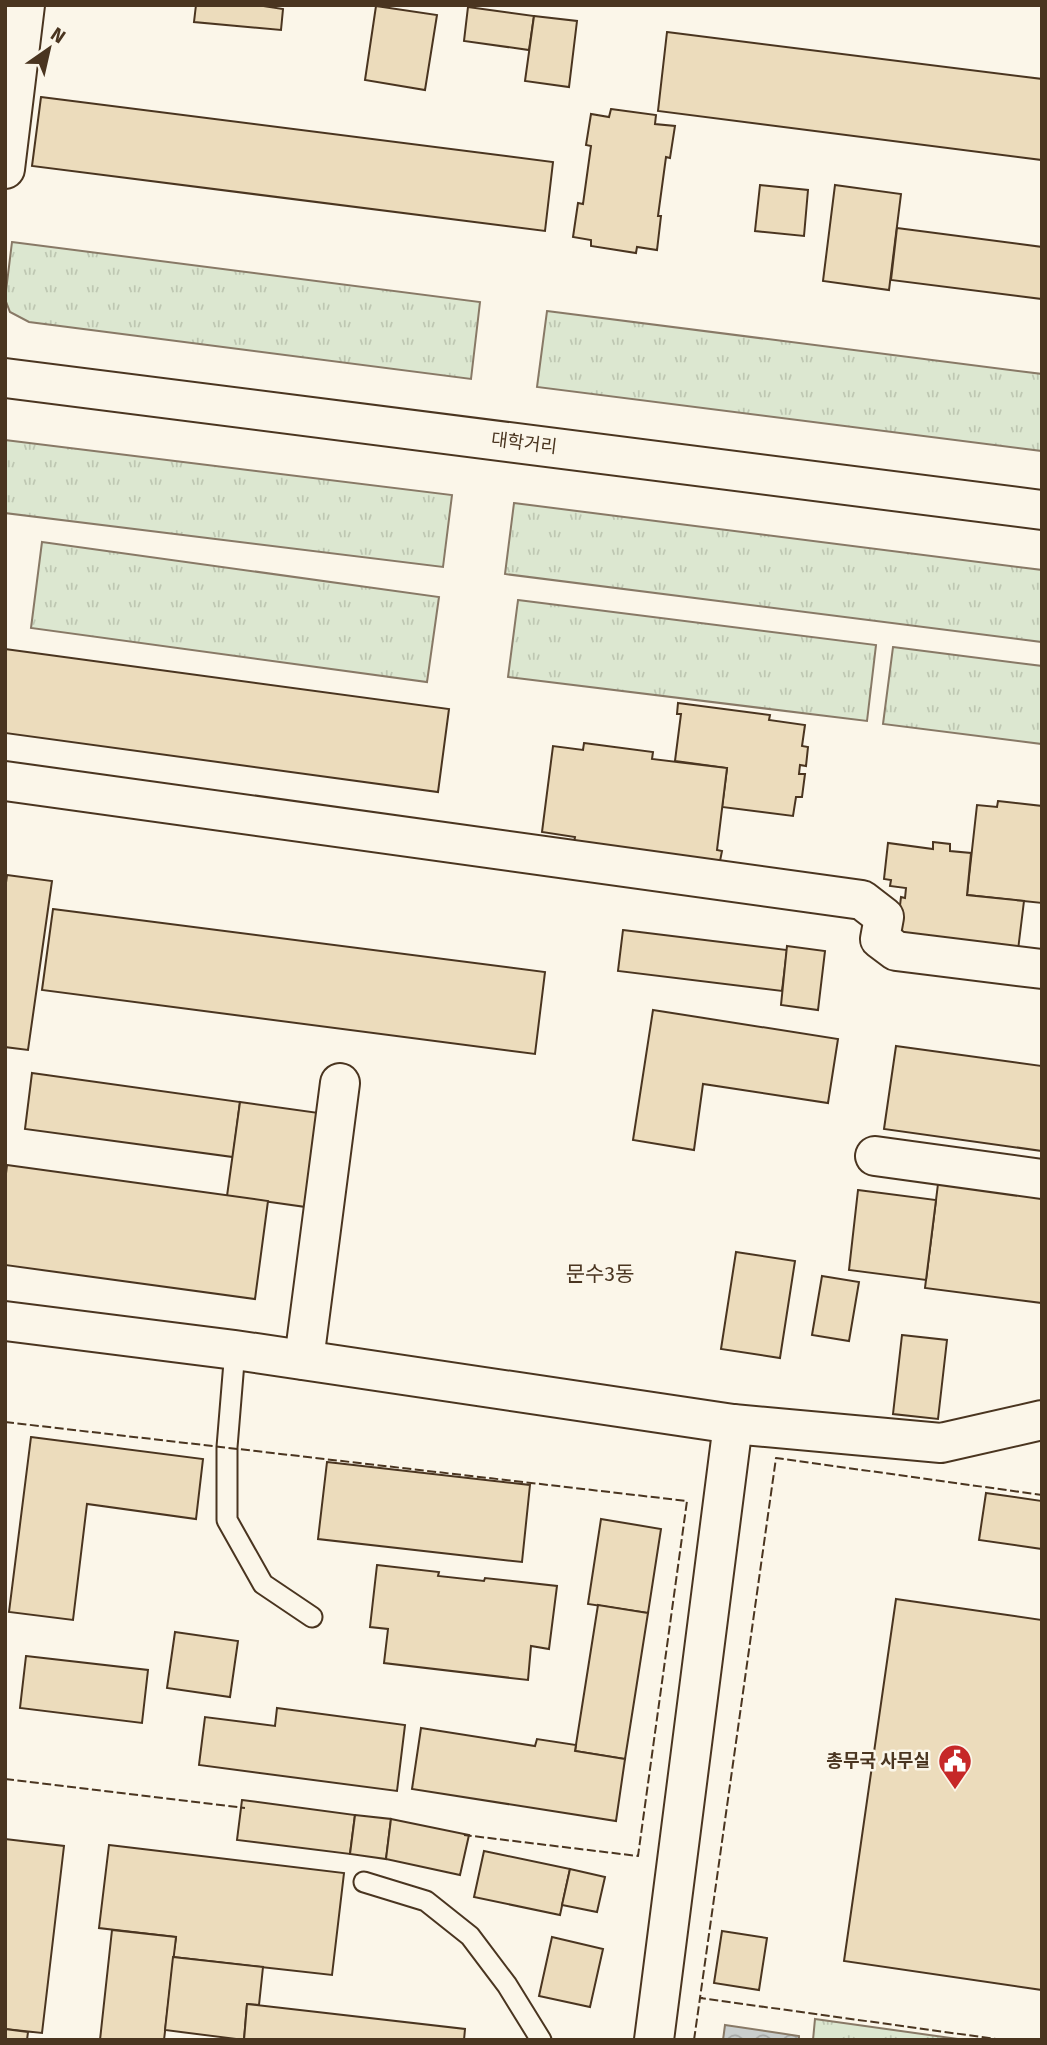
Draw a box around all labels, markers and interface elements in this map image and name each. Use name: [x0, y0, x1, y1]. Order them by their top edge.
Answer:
north arrow: [14, 14, 84, 84]
text: N: [47, 22, 70, 48]
street label: 대학거리: [490, 428, 558, 458]
district label: 문수3동: [566, 1261, 634, 1287]
public building icon: 총무국 사무실: [936, 1742, 974, 1791]
place label: 총무국 사무실: [826, 1750, 930, 1772]

